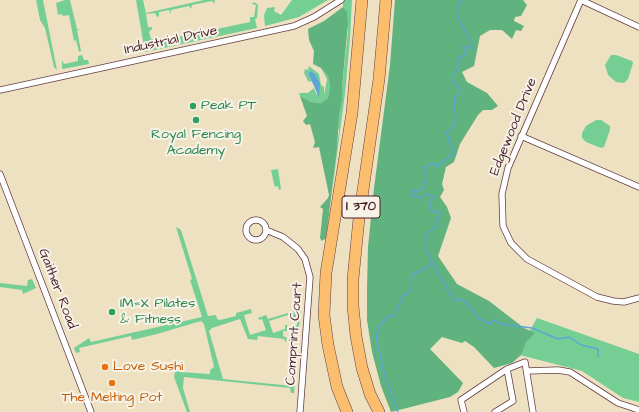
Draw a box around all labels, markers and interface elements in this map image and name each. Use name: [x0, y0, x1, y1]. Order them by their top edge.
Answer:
street label: Industrial Drive: [123, 23, 219, 59]
street label: Edgewood Drive: [487, 76, 541, 178]
place label: Peak PT: [201, 98, 256, 114]
marker: Peak PT: [188, 101, 198, 111]
marker: Royal Fencing Academy: [191, 115, 201, 125]
place label: Royal Fencing Academy: [151, 127, 241, 160]
road number: I 370: [342, 196, 380, 218]
street label: Gaither Road: [34, 247, 80, 331]
street label: Comprint Court: [283, 282, 307, 386]
place label: IM=X Pilates & Fitness: [120, 296, 195, 328]
marker: IM=X Pilates & Fitness: [107, 307, 117, 317]
place label: Love Sushi: [113, 359, 183, 375]
marker: Love Sushi: [100, 362, 110, 372]
marker: The Melting Pot: [107, 378, 117, 388]
place label: The Melting Pot: [62, 390, 162, 406]

